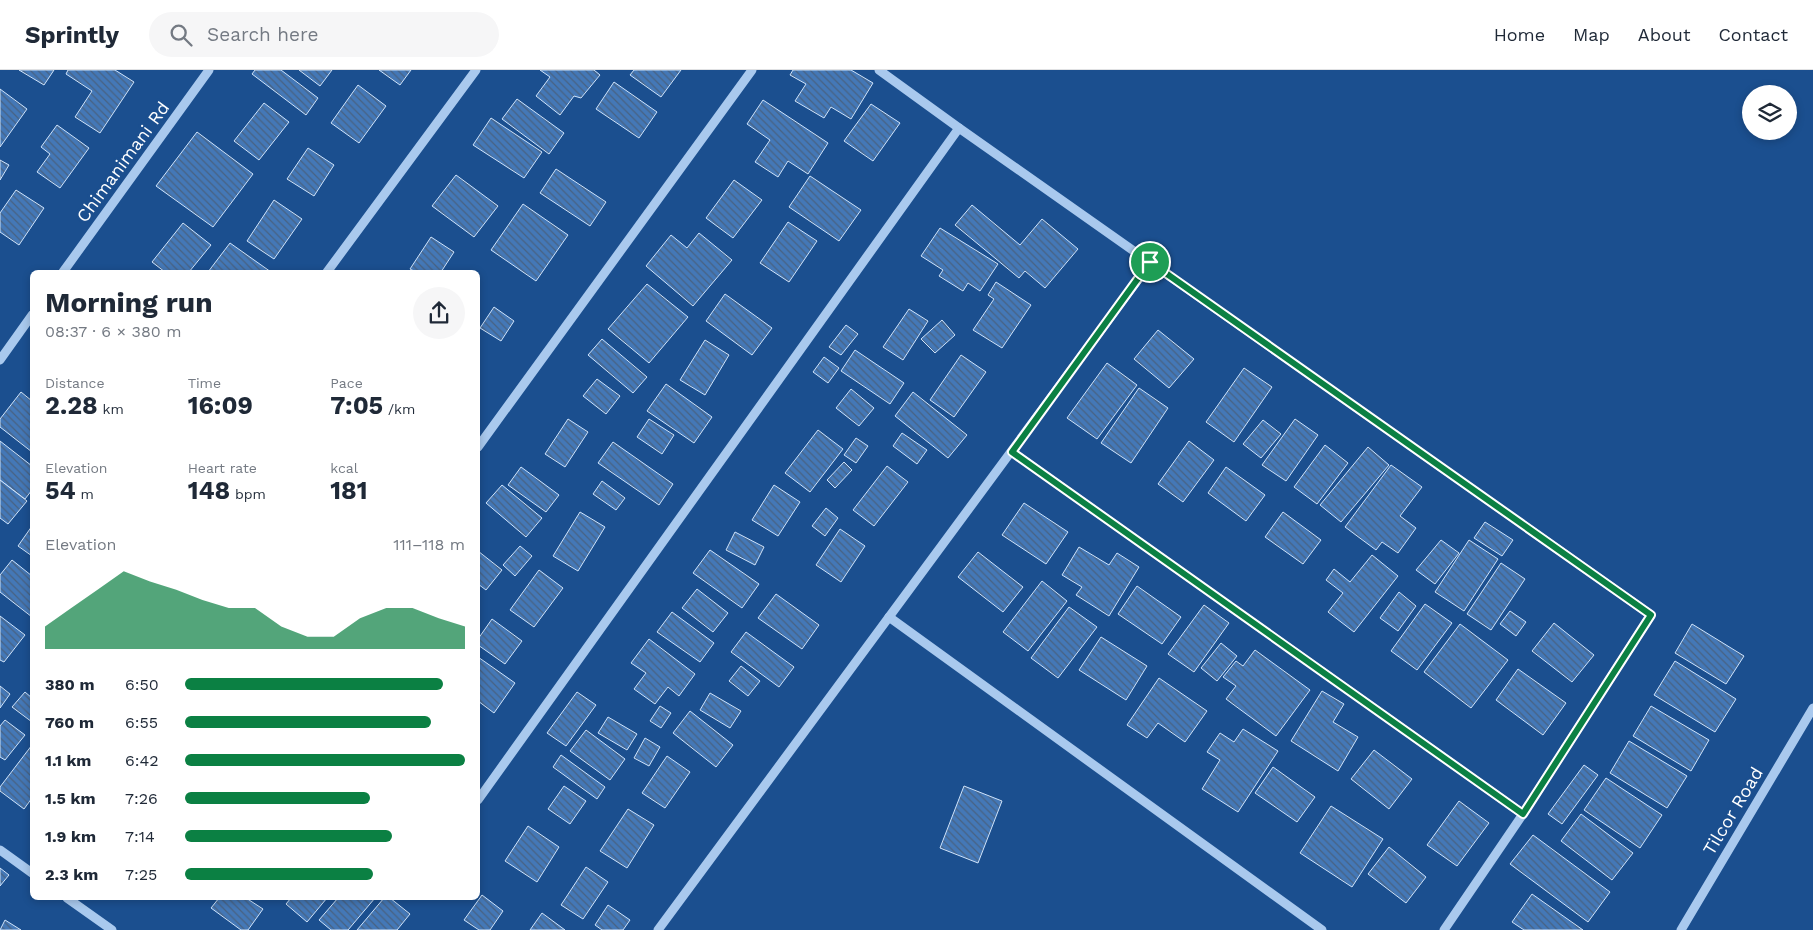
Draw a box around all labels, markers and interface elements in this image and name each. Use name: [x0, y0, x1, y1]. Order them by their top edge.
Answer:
search box: [149, 12, 499, 57]
text: Sprintly: [25, 21, 119, 49]
icon: search: [167, 21, 195, 49]
text: Search here: [207, 23, 318, 46]
text: Home: [1494, 24, 1545, 45]
text: Map: [1573, 24, 1610, 45]
text: About: [1638, 24, 1690, 45]
text: Contact: [1718, 24, 1788, 45]
map controls: [1742, 85, 1797, 140]
button: layers: [1742, 85, 1797, 140]
street label: Chimanimani Rd: [72, 97, 173, 226]
pin: [1129, 241, 1171, 283]
icon: arrive: [1136, 248, 1164, 276]
text: Morning run: [45, 286, 213, 319]
button: share: [413, 287, 465, 339]
text: 08:37 · 6 × 380 m: [45, 322, 181, 341]
text: Distance: [45, 375, 105, 391]
text: Time: [188, 375, 221, 391]
text: Pace: [330, 375, 363, 391]
text: 2.28: [45, 391, 98, 420]
text: 16:09: [188, 391, 253, 420]
text: 7:05: [330, 391, 383, 420]
text: km: [98, 401, 124, 417]
text: /km: [383, 401, 415, 417]
text: Elevation: [45, 460, 108, 476]
text: Heart rate: [188, 460, 257, 476]
text: kcal: [330, 460, 358, 476]
text: 54: [45, 476, 76, 505]
text: 148: [188, 476, 230, 505]
text: 181: [330, 476, 368, 505]
text: m: [76, 486, 94, 502]
text: bpm: [230, 486, 266, 502]
text: Elevation: [45, 535, 116, 554]
text: 111–118 m: [393, 535, 465, 554]
text: 380 m: [45, 675, 94, 694]
text: 6:50: [125, 675, 159, 694]
text: 760 m: [45, 713, 94, 732]
text: 6:55: [125, 713, 158, 732]
text: 1.1 km: [45, 751, 91, 770]
text: 6:42: [125, 751, 159, 770]
street label: Tilcor Road: [1698, 763, 1767, 858]
text: 1.5 km: [45, 789, 95, 808]
text: 7:26: [125, 789, 158, 808]
text: 1.9 km: [45, 827, 96, 846]
text: 7:14: [125, 827, 155, 846]
text: 2.3 km: [45, 865, 98, 884]
text: 7:25: [125, 865, 157, 884]

